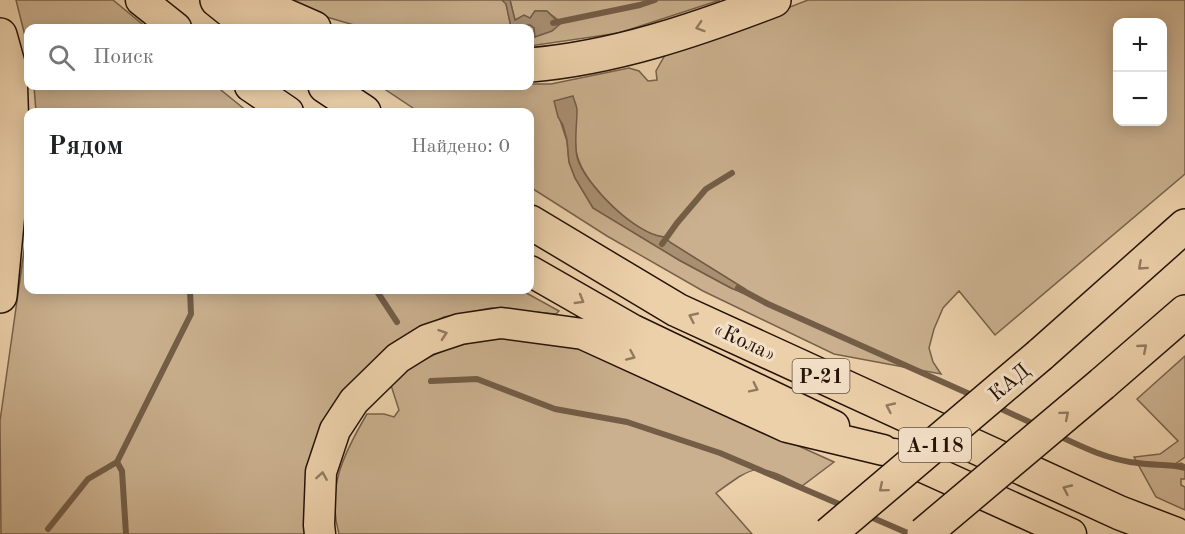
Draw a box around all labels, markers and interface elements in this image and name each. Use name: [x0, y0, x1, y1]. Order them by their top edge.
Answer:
map controls: [1113, 18, 1167, 126]
button: +: [1113, 18, 1167, 72]
one-way arrow: [695, 20, 706, 32]
search box: [24, 24, 534, 90]
icon: search: [45, 41, 78, 74]
text: Поиск: [93, 46, 154, 68]
button: −: [1113, 72, 1167, 126]
text: Рядом: [48, 134, 123, 160]
text: Найдено: 0: [411, 137, 510, 157]
one-way arrow: [1138, 258, 1149, 269]
one-way arrow: [574, 293, 584, 304]
one-way arrow: [689, 313, 700, 325]
street label: «Кола»: [710, 319, 779, 366]
one-way arrow: [437, 329, 448, 342]
one-way arrow: [1136, 344, 1147, 355]
one-way arrow: [624, 349, 635, 361]
road number: Р-21: [792, 359, 850, 393]
street label: КАД: [985, 360, 1034, 406]
one-way arrow: [748, 380, 759, 392]
one-way arrow: [885, 403, 896, 415]
one-way arrow: [1058, 411, 1069, 422]
road number: А-118: [899, 428, 971, 462]
one-way arrow: [315, 471, 328, 481]
one-way arrow: [879, 481, 890, 492]
one-way arrow: [1062, 484, 1073, 496]

